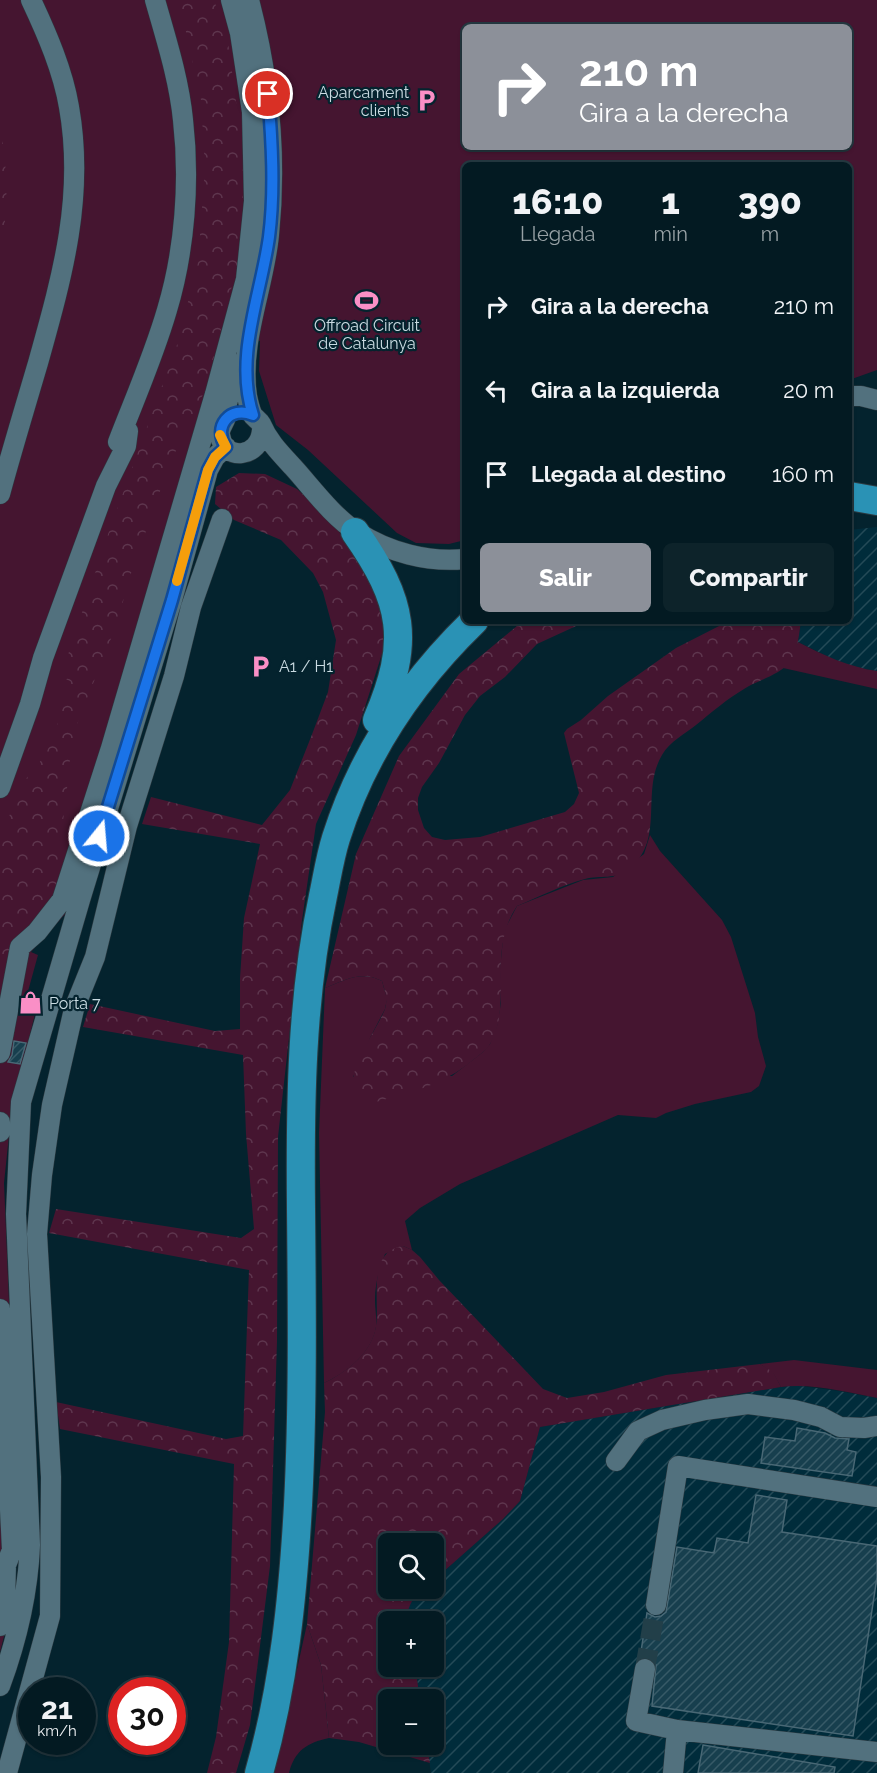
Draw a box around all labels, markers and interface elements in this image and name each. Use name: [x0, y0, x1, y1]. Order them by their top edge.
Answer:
text: 210 m: [579, 47, 698, 96]
icon: right: [480, 48, 558, 126]
pin: [242, 68, 293, 119]
icon: arrive: [251, 77, 284, 110]
place label: Aparcament clients: [318, 83, 410, 120]
parking icon: Aparcament clients: [414, 88, 440, 114]
text: Gira a la derecha: [579, 97, 789, 128]
text: 16:10: [512, 180, 603, 222]
text: 1: [661, 180, 680, 222]
text: 390: [738, 180, 802, 222]
text: Llegada: [520, 222, 595, 246]
text: min: [653, 222, 688, 246]
text: m: [761, 222, 779, 246]
sports icon: Offroad Circuit de Catalunya: [354, 287, 380, 313]
icon: right: [480, 290, 513, 323]
text: Gira a la derecha: [531, 293, 709, 319]
text: 210 m: [774, 293, 834, 319]
place label: Offroad Circuit de Catalunya: [314, 316, 421, 353]
icon: left: [480, 374, 513, 407]
text: Gira a la izquierda: [531, 377, 720, 403]
text: 20 m: [783, 377, 834, 403]
icon: arrive: [480, 458, 513, 491]
text: Llegada al destino: [531, 461, 726, 487]
text: 160 m: [772, 461, 834, 487]
button: Salir: [480, 543, 651, 612]
button: Compartir: [663, 543, 834, 612]
parking icon: A1 / H1: [248, 653, 274, 679]
place label: A1 / H1: [279, 657, 333, 676]
position arrow: [67, 804, 131, 868]
shop icon: Porta 7: [18, 990, 44, 1016]
place label: Porta 7: [49, 994, 101, 1013]
map controls: [378, 1533, 444, 1755]
button: search: [378, 1533, 444, 1599]
button: +: [378, 1611, 444, 1677]
speed limit sign: 30: [108, 1677, 186, 1755]
button: −: [378, 1689, 444, 1755]
text: 21: [41, 1691, 73, 1726]
text: km/h: [37, 1722, 77, 1740]

